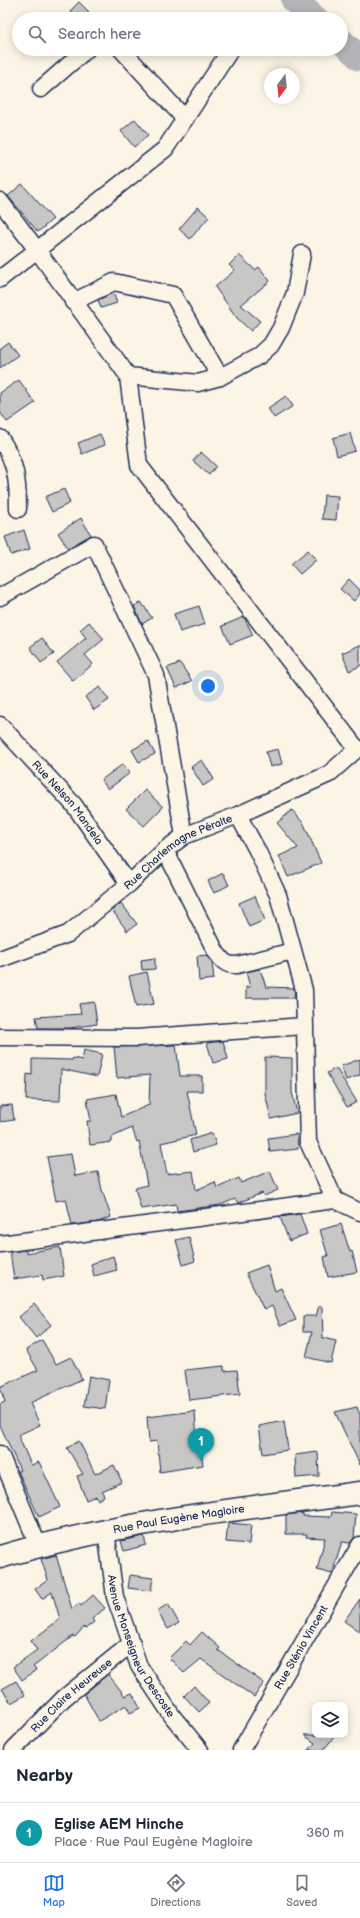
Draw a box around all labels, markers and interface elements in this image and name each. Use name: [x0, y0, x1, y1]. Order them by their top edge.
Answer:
search box: [12, 12, 348, 56]
icon: search: [26, 23, 48, 45]
text: Search here: [58, 25, 141, 44]
north arrow: [264, 68, 300, 104]
your location: [198, 676, 218, 696]
street label: Rue Nelson Mandela: [29, 758, 106, 847]
street label: Rue Charlemagne Péralte: [121, 811, 234, 892]
pin: 1: [188, 1428, 214, 1461]
street label: Rue Paul Eugène Magloire: [112, 1502, 246, 1536]
street label: Avenue Monseigneur Descoste: [106, 1574, 178, 1720]
street label: Rue Sténio Vincent: [271, 1602, 330, 1691]
street label: Rue Claire Heureuse: [28, 1655, 115, 1735]
map controls: [312, 1702, 348, 1738]
button: layers: [312, 1702, 348, 1738]
text: Nearby: [16, 1766, 73, 1786]
text: Eglise AEM Hinche: [54, 1815, 184, 1834]
text: 1: [26, 1825, 32, 1841]
text: 360 m: [306, 1825, 344, 1841]
text: Place · Rue Paul Eugène Magloire: [54, 1834, 253, 1850]
tab: Map: [43, 1872, 65, 1909]
tab: Directions: [150, 1872, 201, 1909]
tab: Saved: [286, 1872, 317, 1909]

